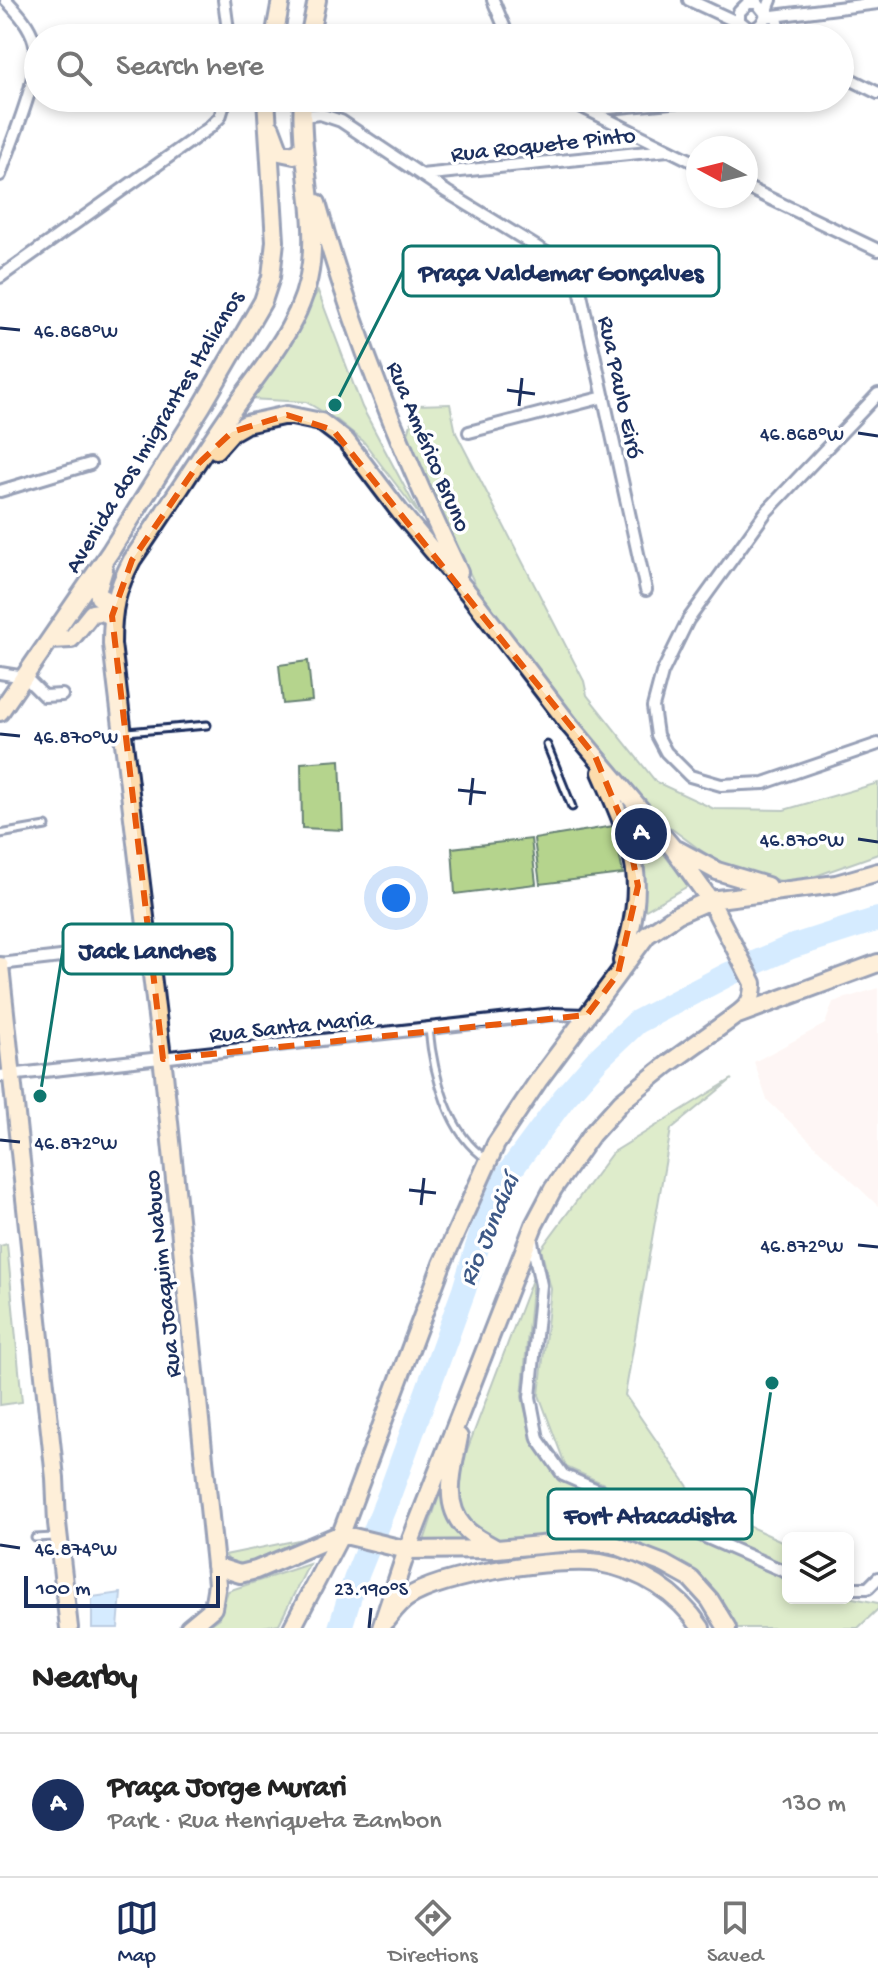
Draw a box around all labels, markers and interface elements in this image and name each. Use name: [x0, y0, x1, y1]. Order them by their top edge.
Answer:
search box: [24, 24, 854, 112]
icon: search: [52, 46, 96, 90]
text: Search here: [116, 51, 264, 86]
street label: Rua Roquete Pinto: [449, 122, 637, 171]
north arrow: [686, 136, 758, 208]
callout: Praça Valdemar Gonçalves: [403, 246, 719, 296]
text: Praça Valdemar Gonçalves: [417, 260, 705, 291]
street label: Avenida dos Imigrantes Italianos: [60, 285, 253, 579]
street label: Rua Paulo Eiró: [589, 314, 648, 462]
text: 46.868°W: [34, 322, 118, 345]
street label: Rua Américo Bruno: [378, 358, 476, 537]
text: 46.868°W: [760, 425, 844, 448]
text: 46.870°W: [34, 728, 118, 751]
pin: A: [615, 804, 667, 864]
text: 46.870°W: [760, 831, 844, 854]
your location: [376, 878, 416, 918]
callout: Jack Lanches: [63, 924, 232, 974]
text: Jack Lanches: [78, 938, 217, 969]
street label: Rua Santa Maria: [208, 1005, 375, 1051]
text: 46.872°W: [34, 1134, 118, 1157]
water label: Rio Jundiaí: [454, 1166, 530, 1291]
street label: Rua Joaquim Nabuco: [139, 1168, 190, 1379]
text: 46.872°W: [760, 1237, 844, 1260]
callout: Fort Atacadista: [548, 1489, 752, 1539]
text: Fort Atacadista: [563, 1503, 738, 1534]
map controls: [782, 1532, 854, 1604]
button: layers: [782, 1532, 854, 1604]
text: 46.874°W: [35, 1540, 117, 1563]
scale bar: [24, 1572, 220, 1608]
text: 100 m: [36, 1577, 91, 1603]
text: 23.190°S: [334, 1580, 409, 1603]
text: Nearby: [32, 1660, 137, 1700]
text: Praça Jorge Murari: [108, 1772, 347, 1807]
text: A: [50, 1790, 66, 1821]
text: 130 m: [783, 1790, 846, 1821]
text: Park · Rua Henriqueta Zambon: [108, 1807, 442, 1838]
tab: Map: [115, 1896, 159, 1970]
tab: Directions: [388, 1896, 478, 1970]
tab: Saved: [707, 1896, 763, 1970]

